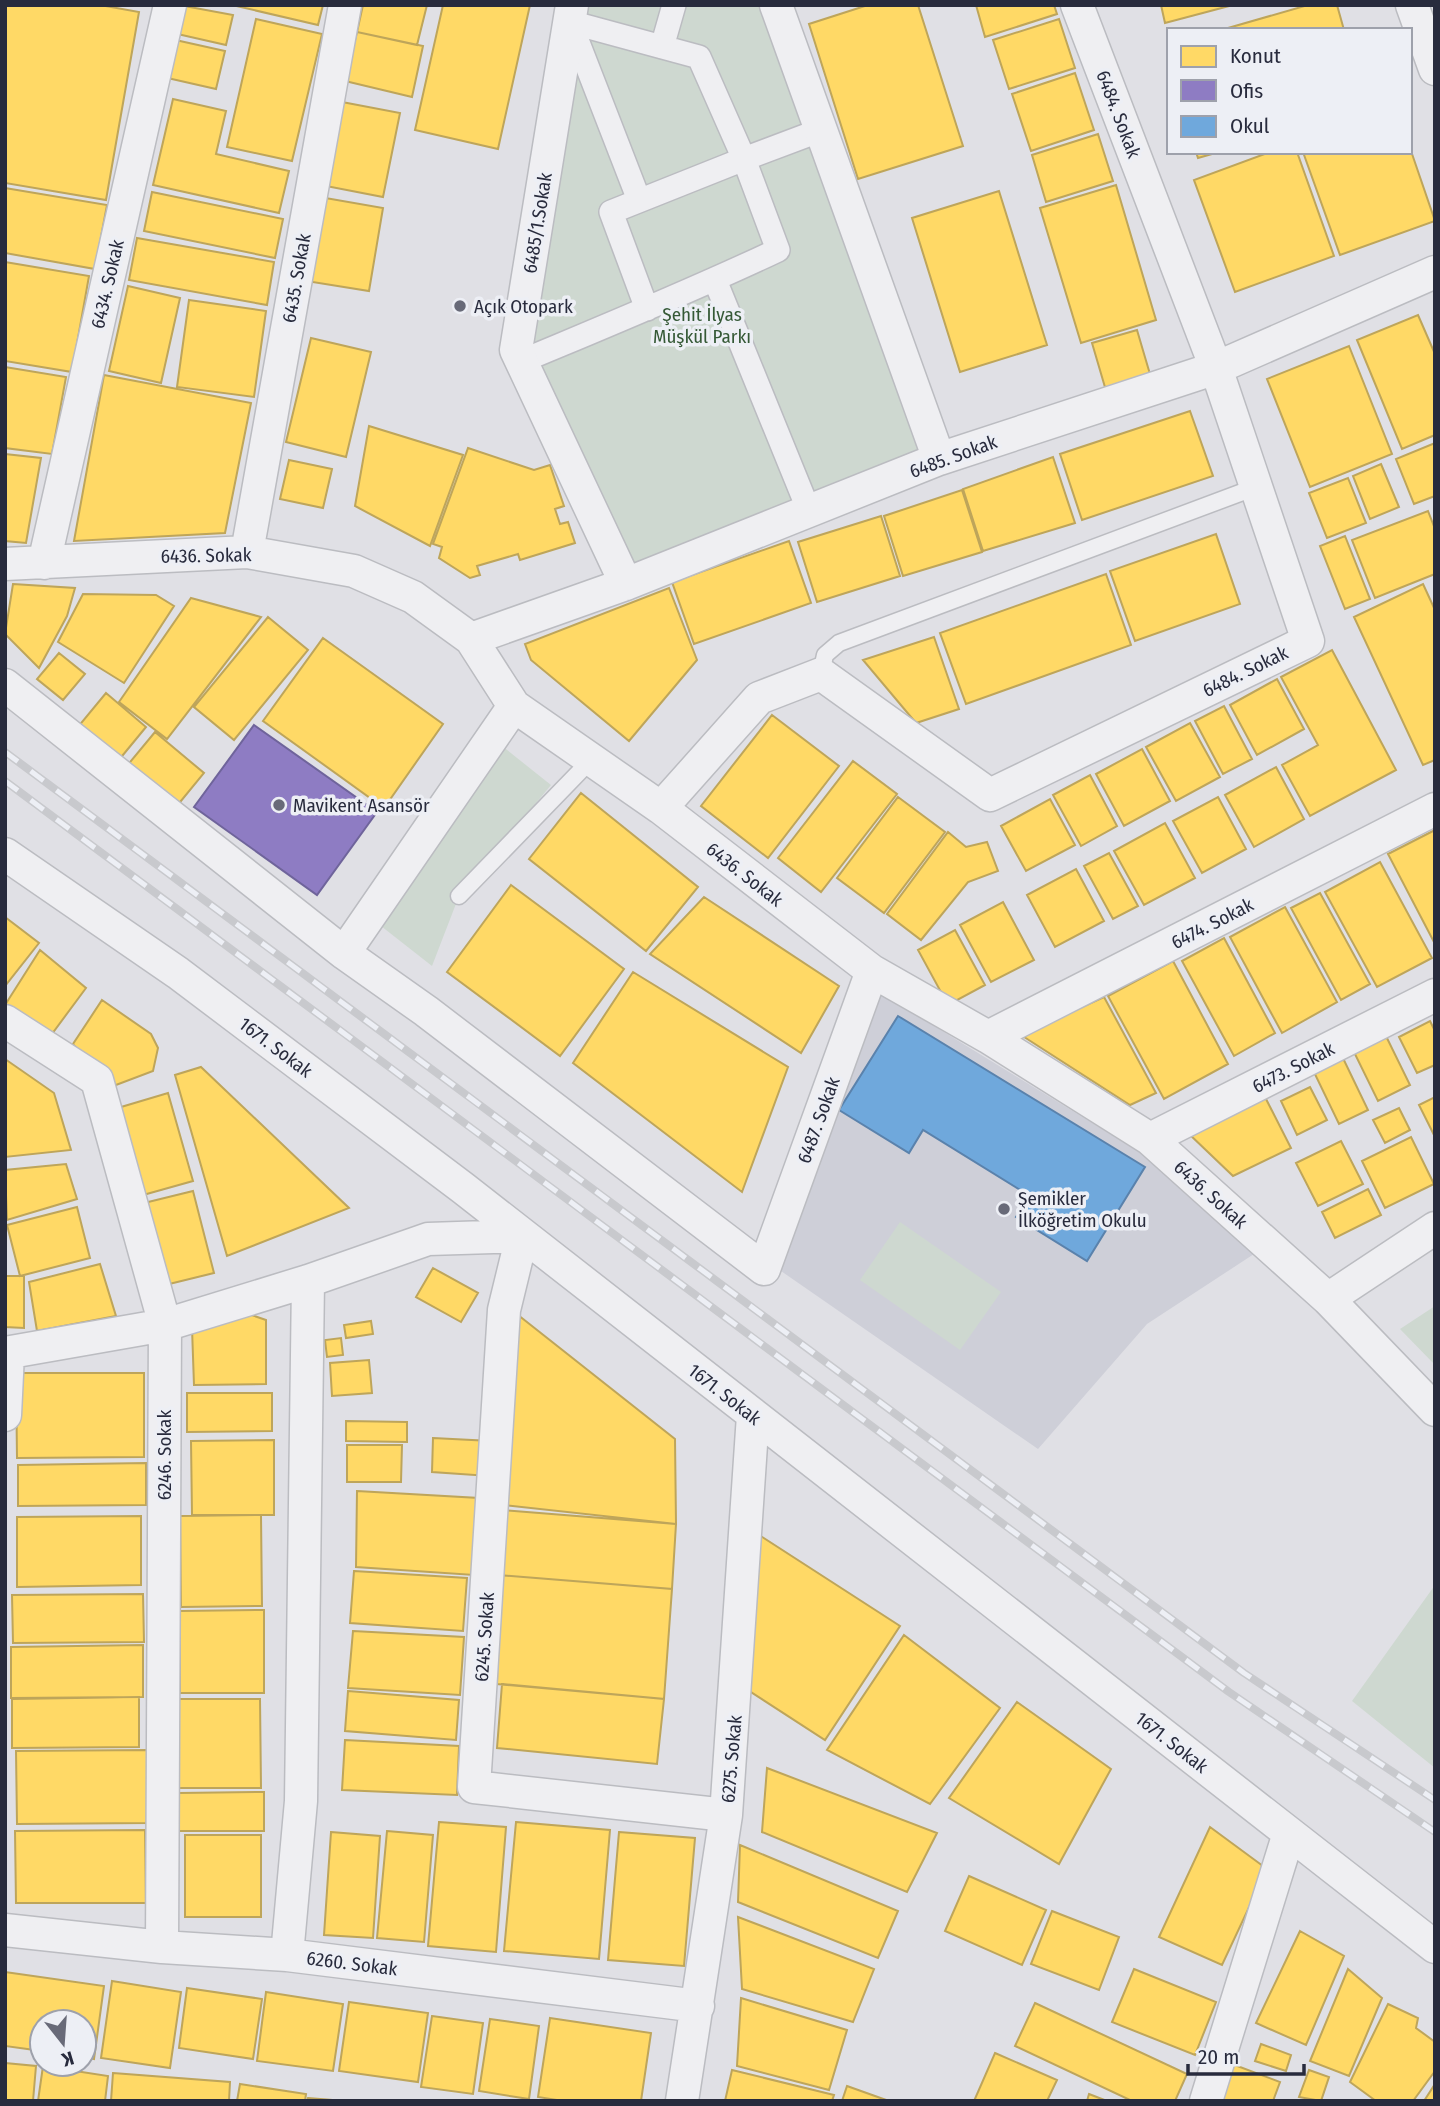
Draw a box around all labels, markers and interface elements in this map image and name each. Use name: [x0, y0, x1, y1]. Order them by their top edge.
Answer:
legend: [1167, 28, 1412, 154]
text: Konut: [1230, 43, 1281, 69]
street label: 6484. Sokak: [1091, 67, 1146, 161]
text: Ofis: [1230, 78, 1263, 104]
text: Okul: [1230, 113, 1270, 139]
street label: 6485/1.Sokak: [518, 171, 557, 275]
street label: 6435. Sokak: [277, 231, 316, 325]
street label: 6434. Sokak: [86, 237, 129, 331]
place label: Açık Otopark: [474, 295, 573, 318]
marker: Açık Otopark: [452, 298, 468, 314]
park label: Şehit İlyas Müşkül Parkı: [653, 303, 751, 348]
street label: 6485. Sokak: [906, 430, 1000, 483]
street label: 6436. Sokak: [160, 543, 252, 568]
street label: 6484. Sokak: [1199, 641, 1292, 702]
place label: Mavikent Asansör: [293, 794, 430, 817]
marker: Mavikent Asansör: [271, 797, 287, 813]
street label: 6436. Sokak: [702, 837, 788, 912]
street label: 6474. Sokak: [1167, 893, 1257, 954]
street label: 1671. Sokak: [234, 1012, 317, 1083]
street label: 6473. Sokak: [1248, 1037, 1338, 1098]
street label: 6487. Sokak: [792, 1074, 845, 1166]
street label: 6436. Sokak: [1169, 1155, 1252, 1233]
place label: Şemikler İlköğretim Okulu: [1018, 1187, 1147, 1232]
marker: Şemikler İlköğretim Okulu: [996, 1201, 1012, 1217]
street label: 1671. Sokak: [684, 1359, 766, 1430]
street label: 6246. Sokak: [153, 1410, 176, 1500]
street label: 6245. Sokak: [470, 1591, 499, 1683]
street label: 1671. Sokak: [1131, 1707, 1213, 1778]
street label: 6275. Sokak: [716, 1714, 747, 1804]
street label: 6260. Sokak: [305, 1946, 399, 1981]
north arrow: [28, 2008, 98, 2078]
scale bar: [1188, 2032, 1304, 2076]
text: 20 m: [1198, 2044, 1239, 2070]
text: K: [58, 2046, 76, 2072]

